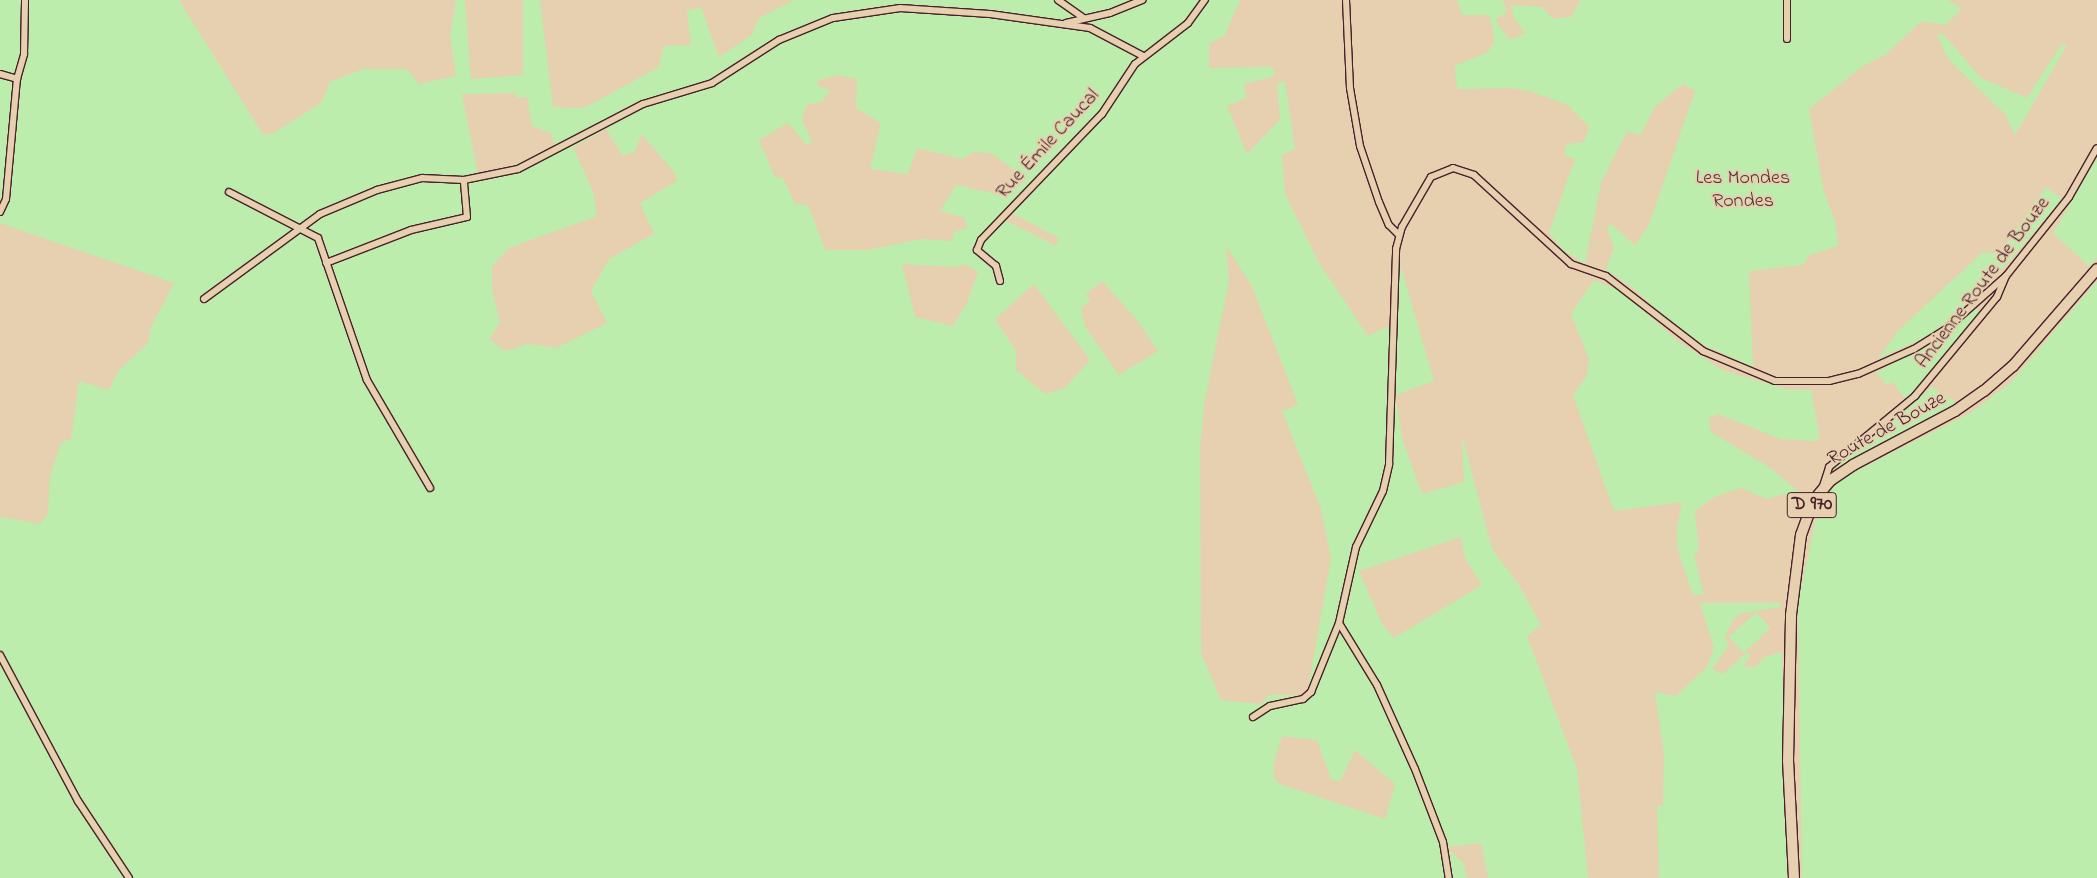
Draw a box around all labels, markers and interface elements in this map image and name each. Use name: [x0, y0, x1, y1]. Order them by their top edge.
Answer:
street label: Rue Émile Caucal: [991, 84, 1105, 204]
park label: Les Mondes Rondes: [1696, 167, 1790, 214]
street label: Ancienne Route de Bouze: [1911, 192, 2055, 374]
street label: Route de Bouze: [1824, 387, 1950, 471]
road number: D 970: [1786, 488, 1838, 522]

